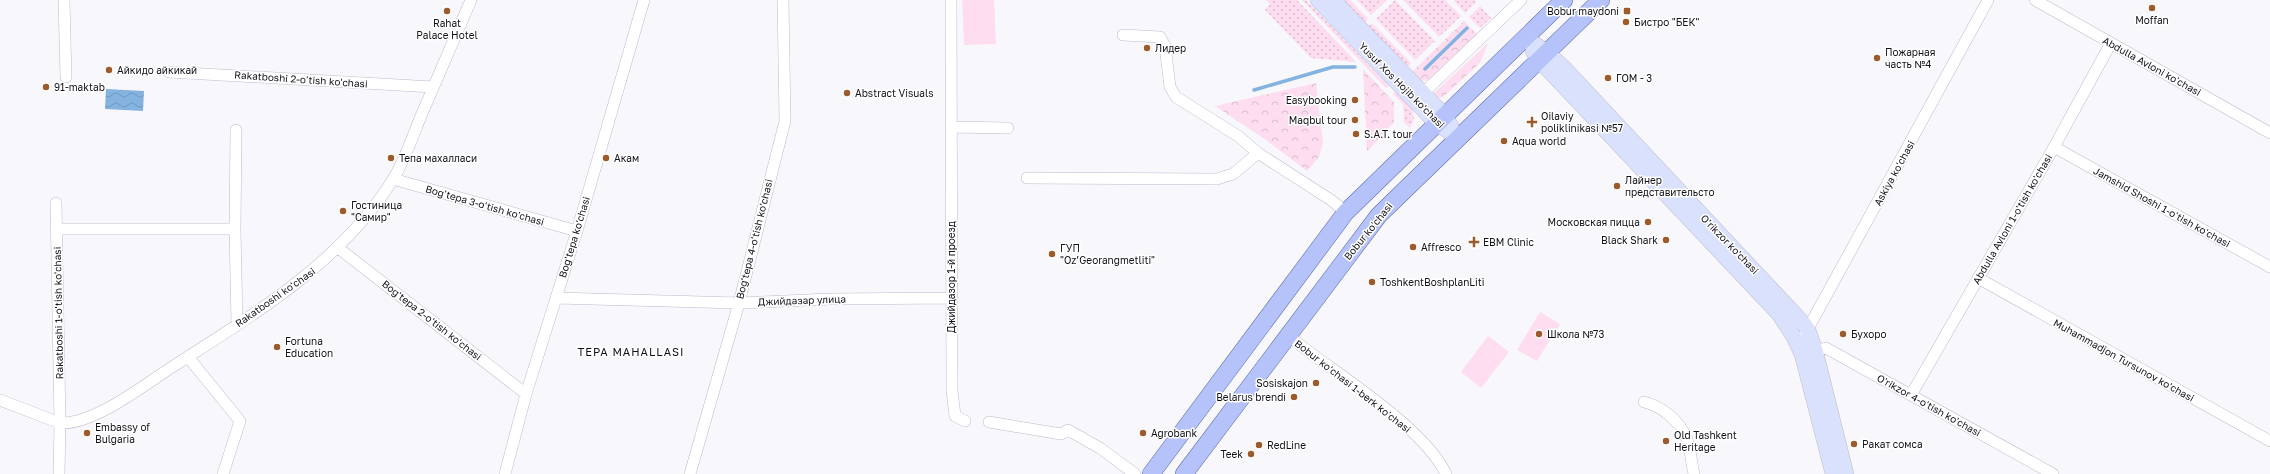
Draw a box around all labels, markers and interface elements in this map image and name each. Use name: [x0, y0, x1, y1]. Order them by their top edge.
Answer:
marker: Moffan: [2147, 3, 2157, 13]
place label: Bobur maydoni: [1547, 5, 1619, 17]
marker: Rahat Palace Hotel: [442, 6, 452, 16]
marker: Bobur maydoni: [1622, 6, 1632, 16]
place label: Moffan: [2135, 14, 2169, 26]
place label: Бистро "БЕК": [1634, 16, 1699, 28]
place label: Rahat Palace Hotel: [416, 17, 478, 41]
marker: Бистро "БЕК": [1621, 17, 1631, 27]
street label: Abdulla Avloni ko'chasi: [2101, 34, 2203, 98]
street label: Yusuf Xos Hojib ko'chasi: [1357, 40, 1447, 130]
place label: Лидер: [1155, 42, 1186, 54]
marker: Лидер: [1142, 43, 1152, 53]
place label: Пожарная часть №4: [1885, 46, 1935, 70]
marker: Пожарная часть №4: [1872, 53, 1882, 63]
place label: Айкидо айкикай: [117, 64, 197, 76]
marker: Айкидо айкикай: [104, 65, 114, 75]
street label: Rakatboshi 2-o'tish ko'chasi: [234, 68, 368, 90]
place label: ГОМ - 3: [1616, 72, 1652, 84]
marker: ГОМ - 3: [1603, 73, 1613, 83]
place label: 91-maktab: [54, 81, 105, 93]
marker: 91-maktab: [41, 82, 51, 92]
place label: Abstract Visuals: [855, 87, 933, 99]
marker: Abstract Visuals: [842, 88, 852, 98]
place label: Easybooking: [1286, 94, 1347, 106]
marker: Easybooking: [1350, 95, 1360, 105]
place label: Oilaviy poliklinikasi №57: [1541, 110, 1623, 134]
place label: Maqbul tour: [1289, 114, 1347, 126]
marker: Maqbul tour: [1350, 115, 1360, 125]
marker: Oilaviy poliklinikasi №57: [1526, 116, 1538, 128]
place label: S.A.T. tour: [1364, 128, 1413, 140]
marker: S.A.T. tour: [1351, 129, 1361, 139]
place label: Aqua world: [1512, 135, 1566, 147]
marker: Aqua world: [1499, 136, 1509, 146]
street label: Askiya koʻchasi: [1871, 138, 1917, 208]
place label: Тепа махалласи: [399, 152, 477, 164]
place label: Акам: [614, 152, 639, 164]
street label: Abdulla Avloni 1-o'tish ko'chasi: [1970, 152, 2054, 286]
marker: Тепа махалласи: [386, 153, 396, 163]
marker: Акам: [601, 153, 611, 163]
street label: Jamshid Shoshi 1-o'tish ko'chasi: [2092, 164, 2232, 250]
place label: Лайнер представительсто: [1625, 174, 1714, 198]
street label: Bog'tepa 4-o'tish ko'chasi: [733, 178, 775, 300]
marker: Лайнер представительсто: [1612, 181, 1622, 191]
street label: Bog'tepa 3-o'tish ko'chasi: [424, 182, 546, 228]
street label: Bog'tepa ko'chasi: [556, 195, 592, 279]
place label: Гостиница "Самир": [351, 199, 402, 223]
street label: Bobur ko'chasi: [1341, 200, 1395, 262]
marker: Гостиница "Самир": [338, 206, 348, 216]
street label: O'rikzor ko'chasi: [1699, 212, 1761, 276]
place label: Московская пицца: [1548, 216, 1640, 228]
marker: Московская пицца: [1643, 217, 1653, 227]
street label: Джийдазор 1-й проезд: [945, 221, 957, 333]
place label: Black Shark: [1601, 234, 1658, 246]
marker: Black Shark: [1661, 235, 1671, 245]
marker: EBM Clinic: [1468, 236, 1480, 248]
place label: EBM Clinic: [1483, 236, 1534, 248]
place label: Affresco: [1421, 241, 1461, 253]
place label: ГУП "Oz’Georangmetliti": [1060, 242, 1155, 266]
marker: Affresco: [1408, 242, 1418, 252]
street label: Rakatboshi 1-o'tish ko'chasi: [51, 247, 65, 379]
marker: ГУП "Oz’Georangmetliti": [1047, 249, 1057, 259]
street label: Rakatboshi ko'chasi: [233, 265, 317, 329]
place label: ToshkentBoshplanLiti: [1380, 276, 1484, 288]
street label: Bog'tepa 2-o'tish ko'chasi: [380, 277, 484, 363]
marker: ToshkentBoshplanLiti: [1367, 277, 1377, 287]
street label: Джийдазар улица: [758, 292, 846, 308]
street label: Muhammadjon Tursunov koʻchasi: [2052, 316, 2196, 404]
place label: Школа №73: [1547, 328, 1604, 340]
place label: Бухоро: [1851, 328, 1887, 340]
marker: Школа №73: [1534, 329, 1544, 339]
marker: Бухоро: [1838, 329, 1848, 339]
place label: Fortuna Education: [285, 335, 333, 359]
street label: Bobur ko'chasi 1-berk ko'chasi: [1293, 337, 1413, 435]
marker: Fortuna Education: [272, 342, 282, 352]
district label: TEPA MAHALLASI: [577, 345, 685, 358]
street label: O'rikzor 4-o'tish ko'chasi: [1875, 371, 1983, 439]
place label: Sosiskajon: [1256, 377, 1308, 389]
marker: Sosiskajon: [1311, 378, 1321, 388]
place label: Belarus brendi: [1216, 391, 1286, 403]
marker: Belarus brendi: [1289, 392, 1299, 402]
place label: Embassy of Bulgaria: [95, 421, 150, 445]
place label: Agrobank: [1151, 427, 1198, 439]
marker: Embassy of Bulgaria: [82, 428, 92, 438]
marker: Agrobank: [1138, 428, 1148, 438]
place label: Old Tashkent Heritage: [1674, 429, 1737, 453]
marker: Old Tashkent Heritage: [1661, 436, 1671, 446]
place label: Ракат сомса: [1862, 438, 1923, 450]
place label: RedLine: [1267, 439, 1306, 451]
marker: Ракат сомса: [1849, 439, 1859, 449]
marker: RedLine: [1254, 440, 1264, 450]
place label: Teek: [1220, 448, 1243, 460]
marker: Teek: [1246, 449, 1256, 459]

